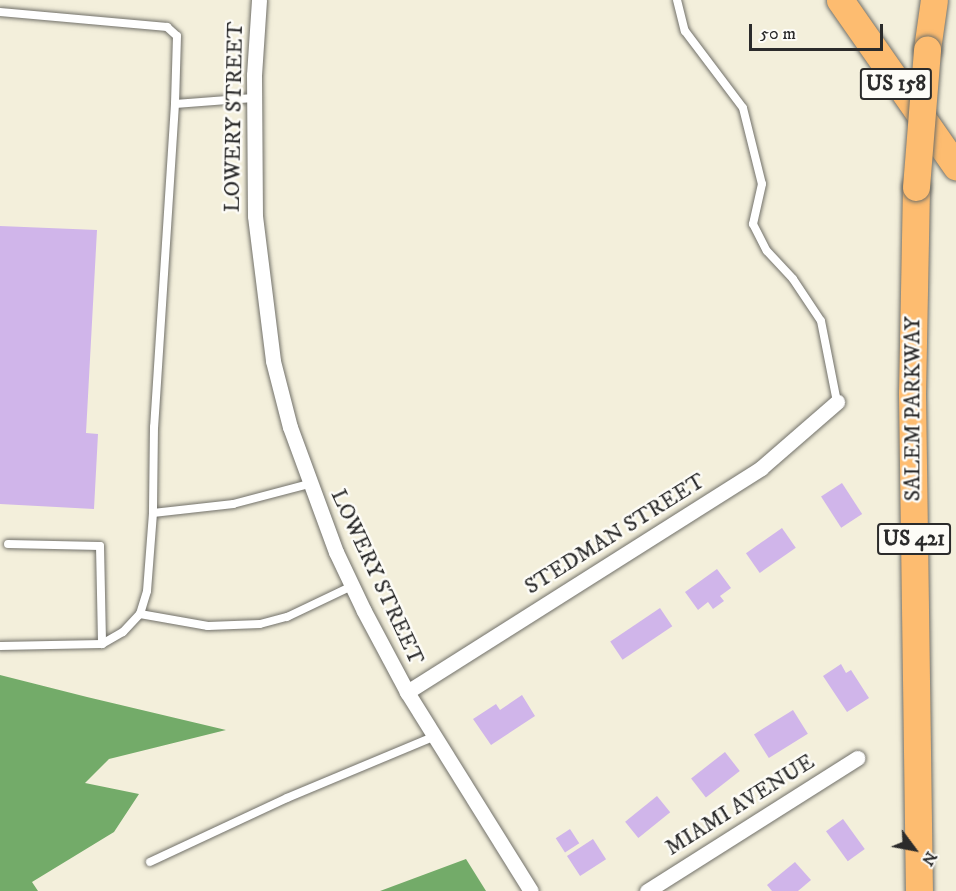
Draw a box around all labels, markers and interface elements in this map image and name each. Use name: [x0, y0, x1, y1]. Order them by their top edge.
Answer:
scale bar: [752, 12, 886, 50]
street label: LOWERY STREET: [219, 21, 249, 213]
text: 50 m: [760, 23, 796, 45]
road number: US 158: [858, 66, 934, 102]
street label: SALEM PARKWAY: [900, 317, 926, 501]
street label: STEDMAN STREET: [520, 468, 710, 600]
street label: LOWERY STREET: [325, 485, 429, 669]
road number: US 421: [876, 521, 952, 557]
street label: MIAMI AVENUE: [661, 749, 819, 861]
north arrow: [884, 819, 944, 879]
text: N: [917, 848, 941, 869]

